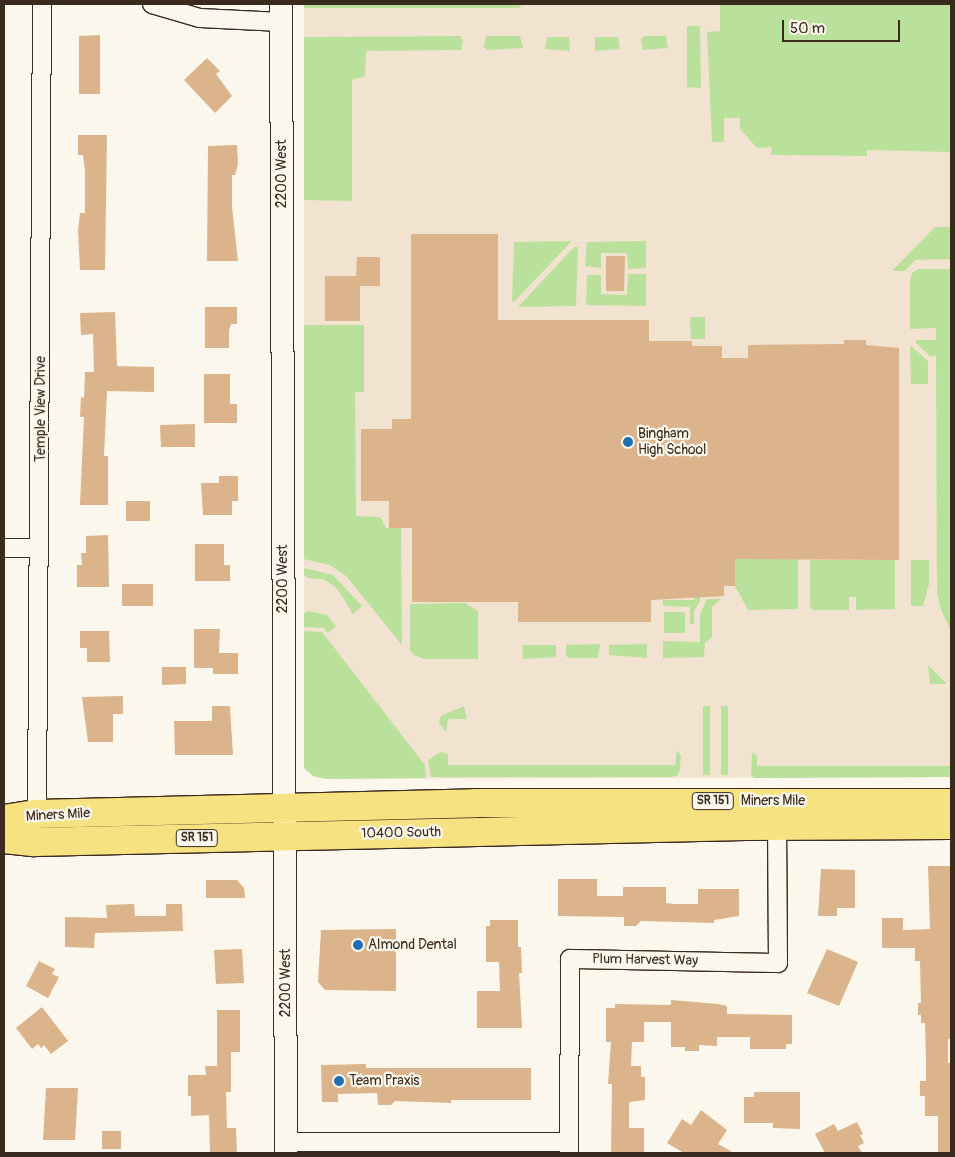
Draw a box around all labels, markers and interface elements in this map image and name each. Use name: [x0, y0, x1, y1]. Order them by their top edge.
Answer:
scale bar: [785, 10, 902, 42]
text: 50 m: [790, 19, 825, 38]
street label: 2200 West: [274, 140, 290, 208]
street label: Temple View Drive: [33, 356, 49, 462]
place label: Bingham High School: [638, 426, 706, 458]
marker: Bingham High School: [622, 436, 634, 448]
street label: 2200 West: [275, 545, 291, 613]
road number: SR 151: [692, 791, 734, 810]
street label: Miners Mile: [741, 793, 805, 809]
street label: Miners Mile: [25, 805, 91, 825]
street label: 10400 South: [361, 824, 441, 842]
road number: SR 151: [176, 828, 218, 848]
place label: Almond Dental: [368, 937, 457, 953]
marker: Almond Dental: [352, 939, 364, 951]
street label: 2200 West: [278, 949, 294, 1017]
street label: Plum Harvest Way: [592, 951, 698, 969]
place label: Team Praxis: [349, 1073, 420, 1089]
marker: Team Praxis: [333, 1075, 345, 1087]

